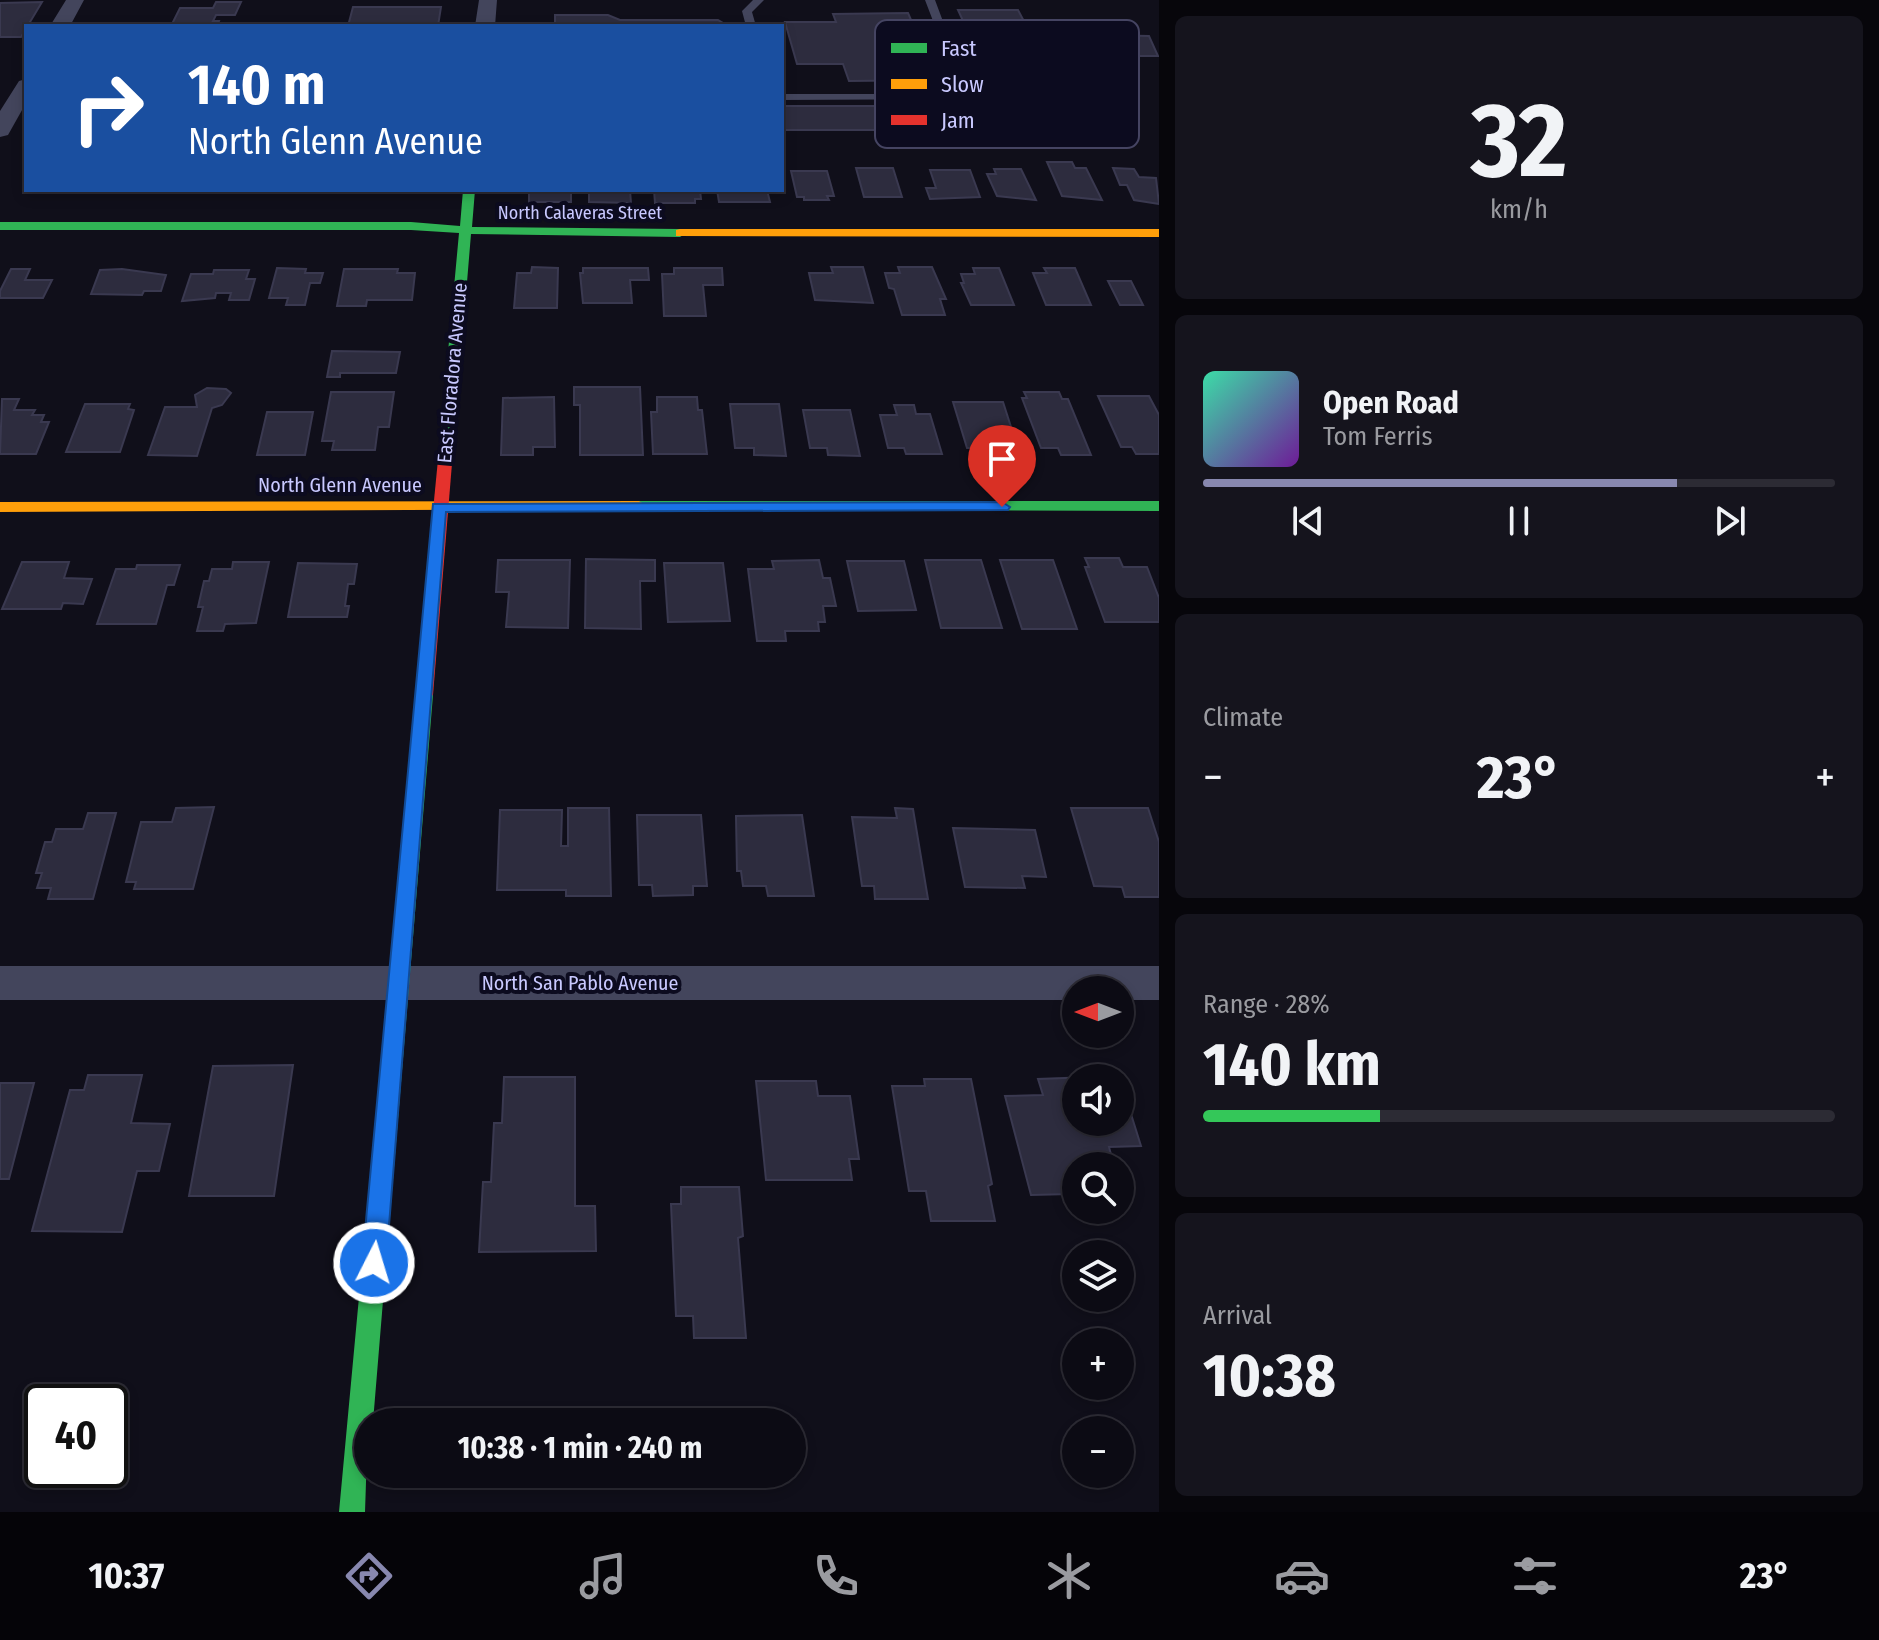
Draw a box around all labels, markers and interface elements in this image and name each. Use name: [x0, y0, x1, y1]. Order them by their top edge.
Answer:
legend: [875, 20, 1139, 148]
text: Fast: [941, 35, 977, 62]
text: 140 m: [188, 52, 325, 119]
icon: right: [56, 56, 160, 160]
text: Slow: [941, 71, 984, 98]
text: 32: [1471, 79, 1567, 204]
text: Jam: [941, 107, 975, 134]
text: North Glenn Avenue: [188, 120, 483, 164]
text: km/h: [1490, 194, 1548, 225]
street label: North Calaveras Street: [498, 202, 662, 224]
street label: East Floradora Avenue: [432, 282, 472, 464]
text: Open Road: [1323, 385, 1459, 421]
text: Tom Ferris: [1323, 421, 1433, 452]
pin: [968, 425, 1036, 507]
icon: arrive: [980, 437, 1024, 481]
street label: North Glenn Avenue: [258, 473, 422, 497]
icon: previous: [1286, 499, 1330, 543]
icon: pause: [1497, 499, 1541, 543]
icon: next: [1708, 499, 1752, 543]
text: Climate: [1203, 702, 1283, 733]
text: 23°: [1477, 742, 1561, 814]
text: −: [1203, 751, 1223, 804]
text: +: [1815, 751, 1835, 804]
street label: North San Pablo Avenue: [482, 971, 678, 995]
north arrow: [1062, 976, 1134, 1048]
map controls: [1062, 976, 1134, 1488]
text: Range · 28%: [1203, 989, 1330, 1020]
text: 140 km: [1203, 1029, 1381, 1101]
button: sound: [1062, 1064, 1134, 1136]
button: search: [1062, 1152, 1134, 1224]
position arrow: [332, 1221, 416, 1305]
button: layers: [1062, 1240, 1134, 1312]
text: Arrival: [1203, 1300, 1272, 1331]
button: +: [1062, 1328, 1134, 1400]
text: 10:38: [1203, 1340, 1336, 1412]
speed limit sign: 40: [24, 1384, 128, 1488]
button: −: [1062, 1416, 1134, 1488]
text: 10:38 · 1 min · 240 m: [458, 1430, 702, 1466]
icon: directions: [341, 1548, 397, 1604]
icon: music: [575, 1548, 631, 1604]
icon: phone: [808, 1548, 864, 1604]
icon: climate: [1041, 1548, 1097, 1604]
icon: car: [1274, 1548, 1330, 1604]
icon: filters: [1507, 1548, 1563, 1604]
text: 10:37: [89, 1554, 164, 1598]
text: 23°: [1740, 1554, 1790, 1598]

